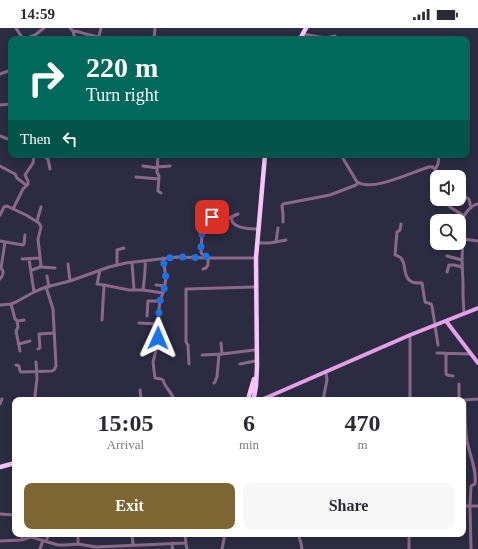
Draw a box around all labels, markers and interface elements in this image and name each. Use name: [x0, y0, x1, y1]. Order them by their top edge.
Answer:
text: 14:59: [20, 6, 55, 22]
icon: right: [20, 52, 72, 104]
text: 220 m: [86, 52, 158, 83]
text: Turn right: [86, 85, 159, 105]
icon: left: [59, 128, 81, 150]
text: Then: [20, 131, 51, 147]
map controls: [430, 170, 466, 250]
button: sound: [430, 170, 466, 206]
pin: [195, 200, 229, 234]
icon: arrive: [201, 206, 223, 228]
button: search: [430, 214, 466, 250]
position arrow: [137, 317, 179, 359]
text: 15:05: [97, 410, 153, 436]
text: 6: [243, 410, 255, 436]
text: 470: [345, 410, 381, 436]
text: Arrival: [107, 437, 144, 452]
text: min: [239, 437, 259, 452]
text: m: [357, 437, 368, 452]
button: Exit: [24, 483, 235, 529]
button: Share: [243, 483, 454, 529]

